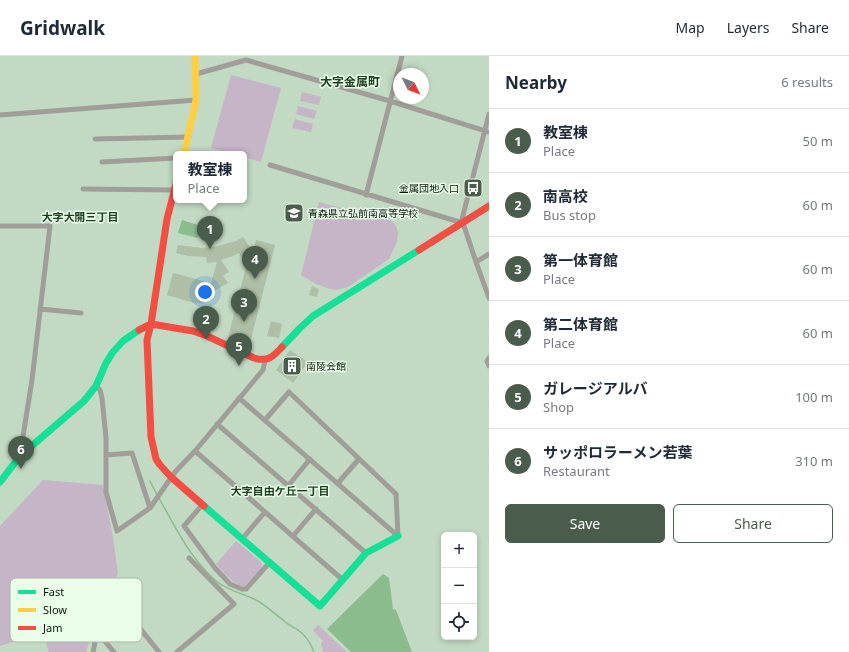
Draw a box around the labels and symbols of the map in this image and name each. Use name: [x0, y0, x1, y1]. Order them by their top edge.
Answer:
north arrow: [393, 68, 429, 104]
district label: 大字金属町: [320, 73, 380, 90]
bus stop icon: 金属団地入口: [462, 177, 484, 199]
place label: 金属団地入口: [399, 181, 459, 195]
school or university icon: 青森県立弘前南高等学校: [283, 202, 305, 224]
place label: 青森県立弘前南高等学校: [308, 206, 418, 220]
district label: 大字大開三丁目: [42, 209, 119, 224]
pin: 1: [197, 216, 223, 249]
pin: 4: [242, 246, 268, 279]
your location: [195, 282, 215, 302]
pin: 3: [231, 289, 257, 322]
pin: 2: [193, 306, 219, 339]
pin: 5: [226, 333, 252, 366]
building icon: 南陵会館: [281, 355, 303, 377]
place label: 南陵会館: [306, 359, 346, 373]
pin: 6: [8, 436, 34, 469]
district label: 大字自由ケ丘一丁目: [231, 483, 330, 498]
legend: [10, 578, 142, 642]
text: Fast: [43, 584, 64, 599]
text: Slow: [43, 602, 67, 617]
text: Jam: [42, 620, 62, 635]

